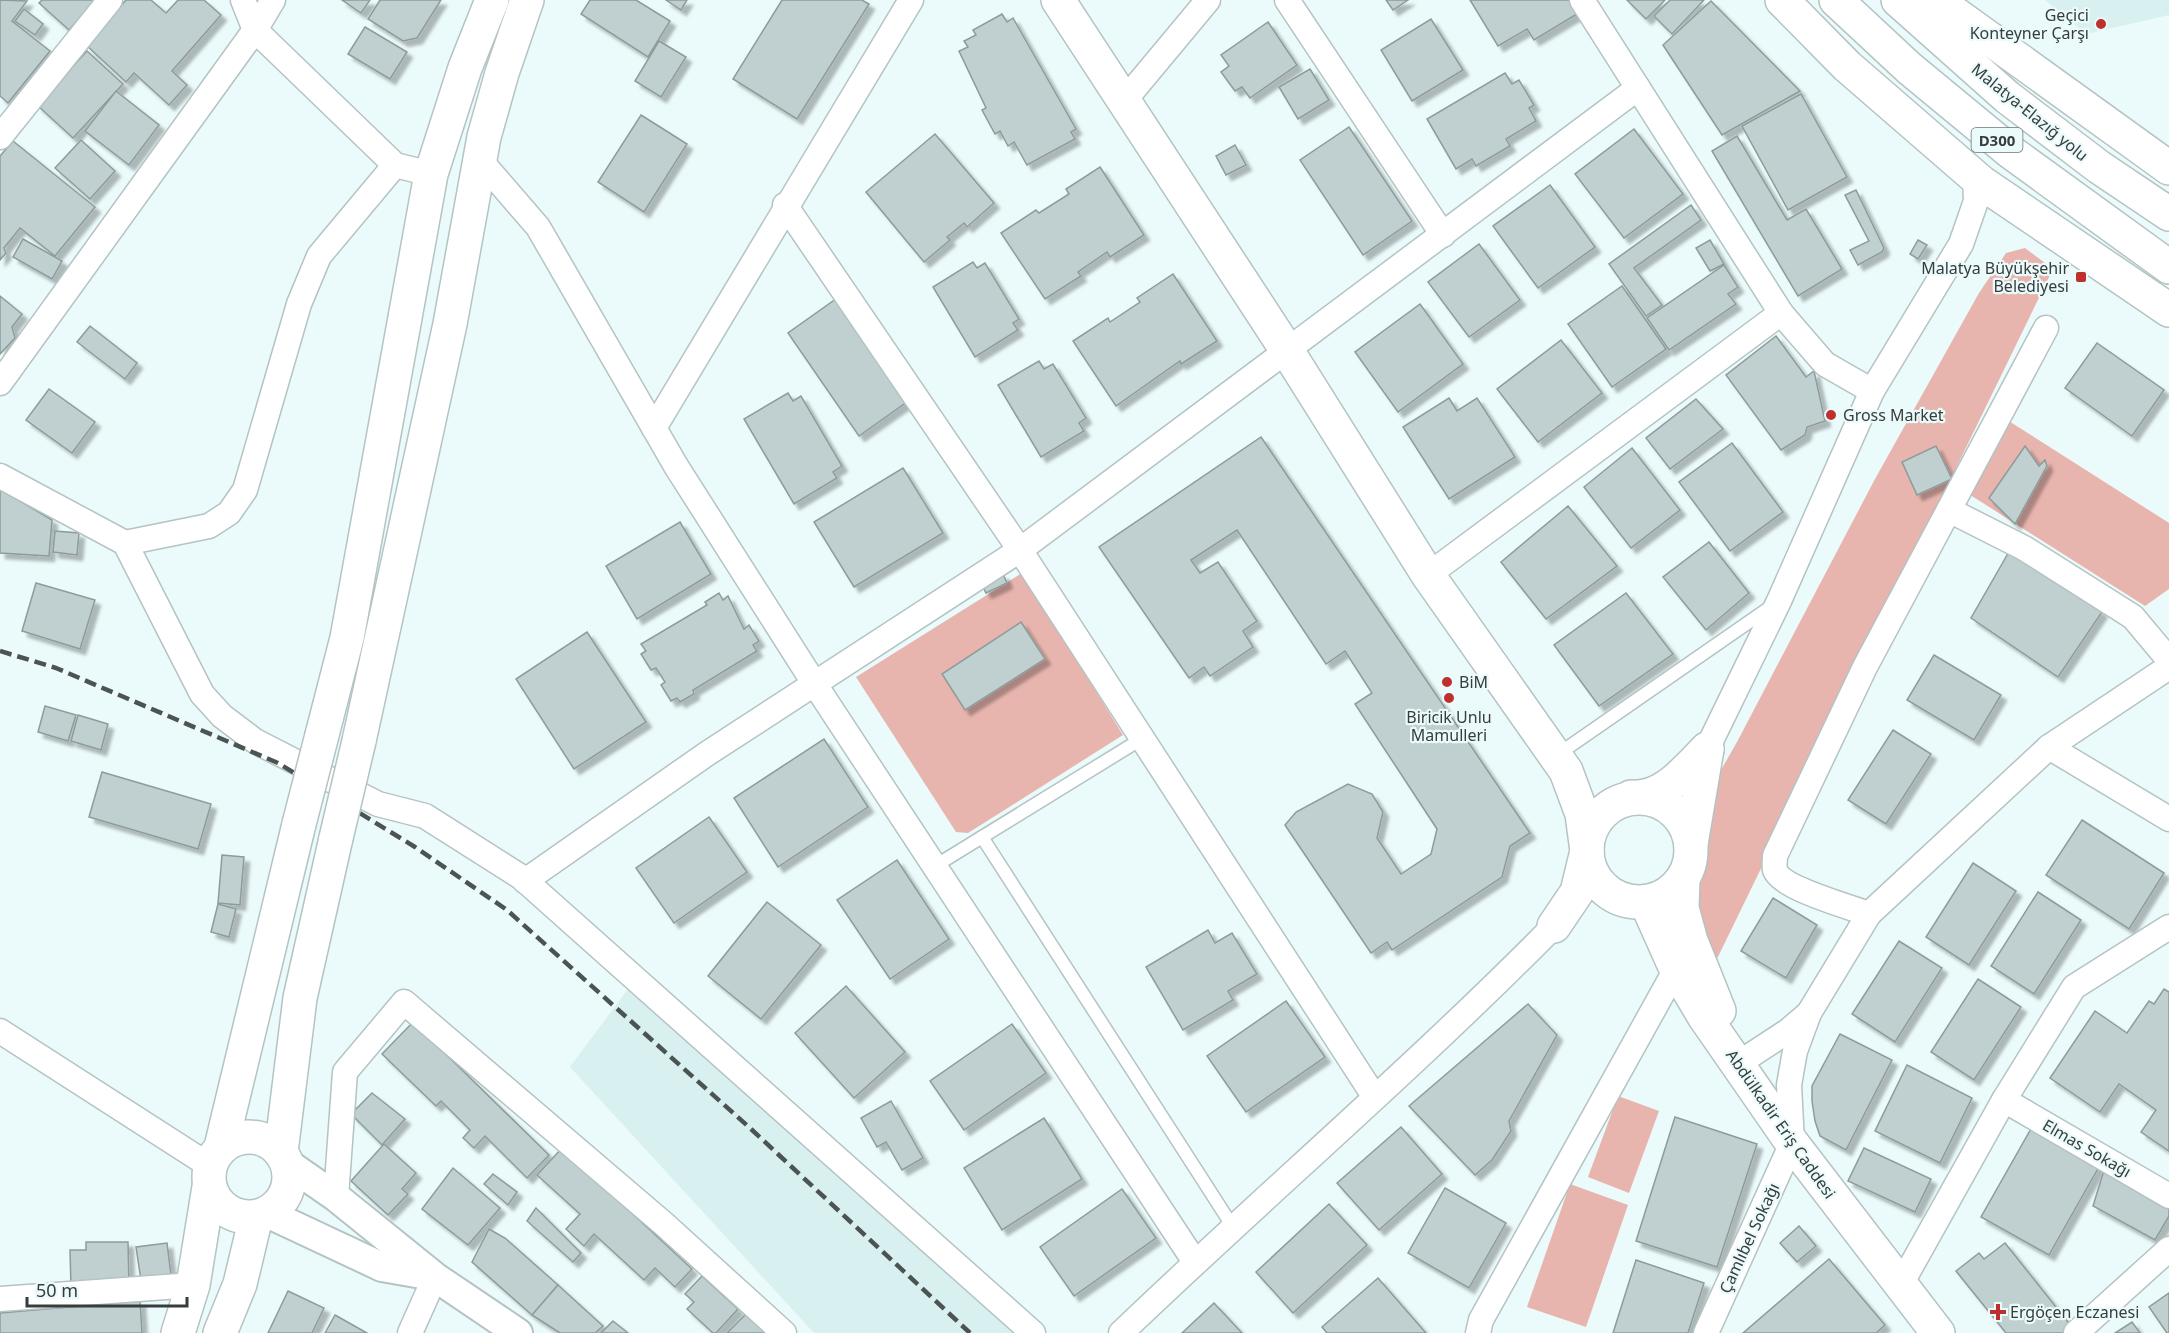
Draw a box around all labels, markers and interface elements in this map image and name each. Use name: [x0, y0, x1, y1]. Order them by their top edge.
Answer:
place label: Geçici Konteyner Çarşı: [1970, 4, 2089, 44]
marker: Geçici Konteyner Çarşı: [2094, 17, 2108, 31]
street label: Malatya-Elazığ yolu: [1967, 58, 2093, 166]
road number: D300: [1972, 128, 2022, 152]
place label: Malatya Büyükşehir Belediyesi: [1921, 257, 2069, 297]
marker: Malatya Büyükşehir Belediyesi: [2074, 270, 2088, 284]
place label: Gross Market: [1843, 404, 1944, 426]
marker: Gross Market: [1824, 408, 1838, 422]
place label: BiM: [1459, 671, 1488, 693]
marker: BiM: [1440, 675, 1454, 689]
marker: Biricik Unlu Mamulleri: [1442, 691, 1456, 705]
place label: Biricik Unlu Mamulleri: [1406, 706, 1492, 746]
street label: Abdülkadir Eriş Caddesi: [1721, 1045, 1841, 1203]
street label: Elmas Sokağı: [2039, 1114, 2135, 1182]
street label: Çamlıbel Sokağı: [1714, 1179, 1784, 1297]
scale bar: [27, 1270, 188, 1308]
text: 50 m: [36, 1278, 78, 1302]
place label: Ergöçen Eczanesi: [2010, 1301, 2139, 1323]
marker: Ergöçen Eczanesi: [1991, 1305, 2005, 1319]

